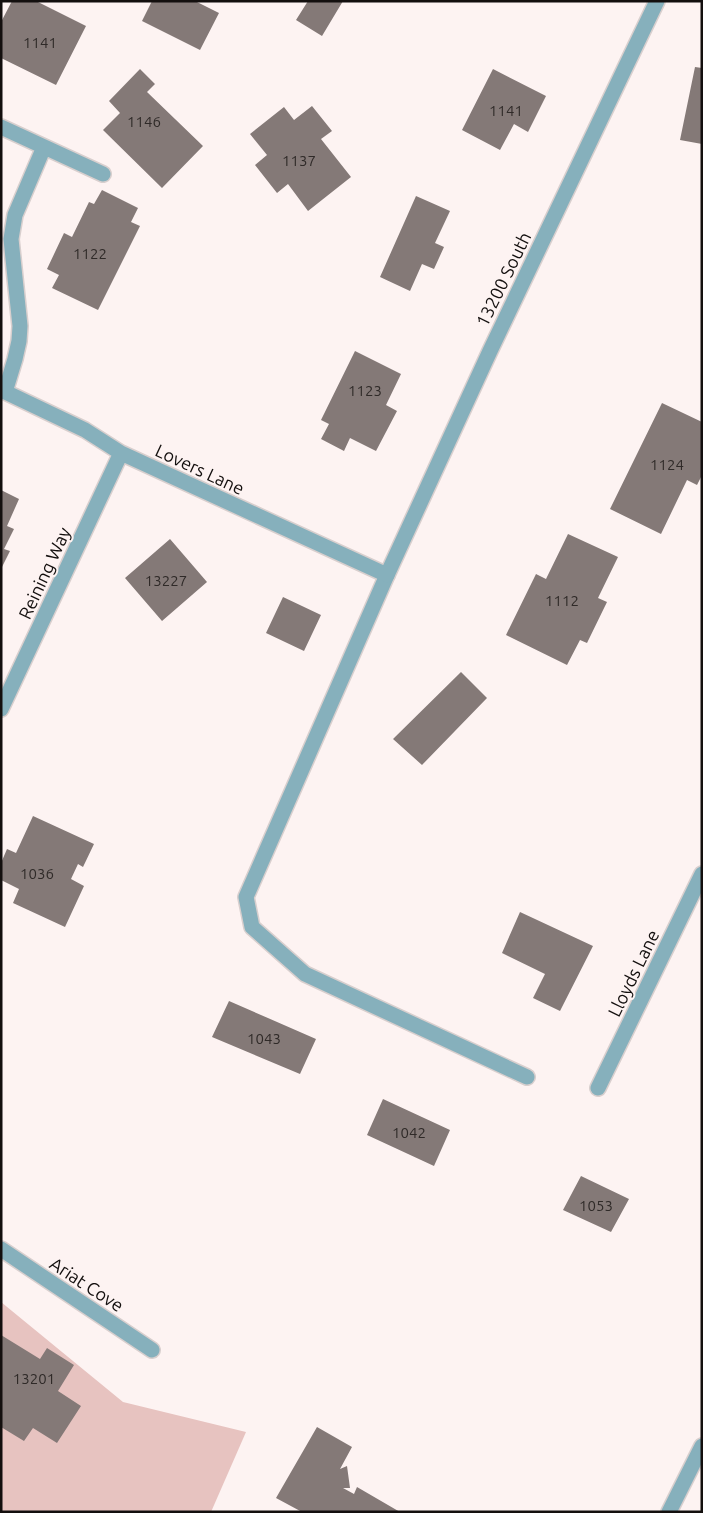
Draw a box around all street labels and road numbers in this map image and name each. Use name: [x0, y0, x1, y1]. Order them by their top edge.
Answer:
street label: 13200 South: [472, 229, 534, 329]
street label: Lovers Lane: [152, 440, 248, 498]
street label: Reining Way: [14, 524, 74, 622]
street label: Lloyds Lane: [603, 926, 663, 1020]
street label: Ariat Cove: [47, 1253, 127, 1315]

